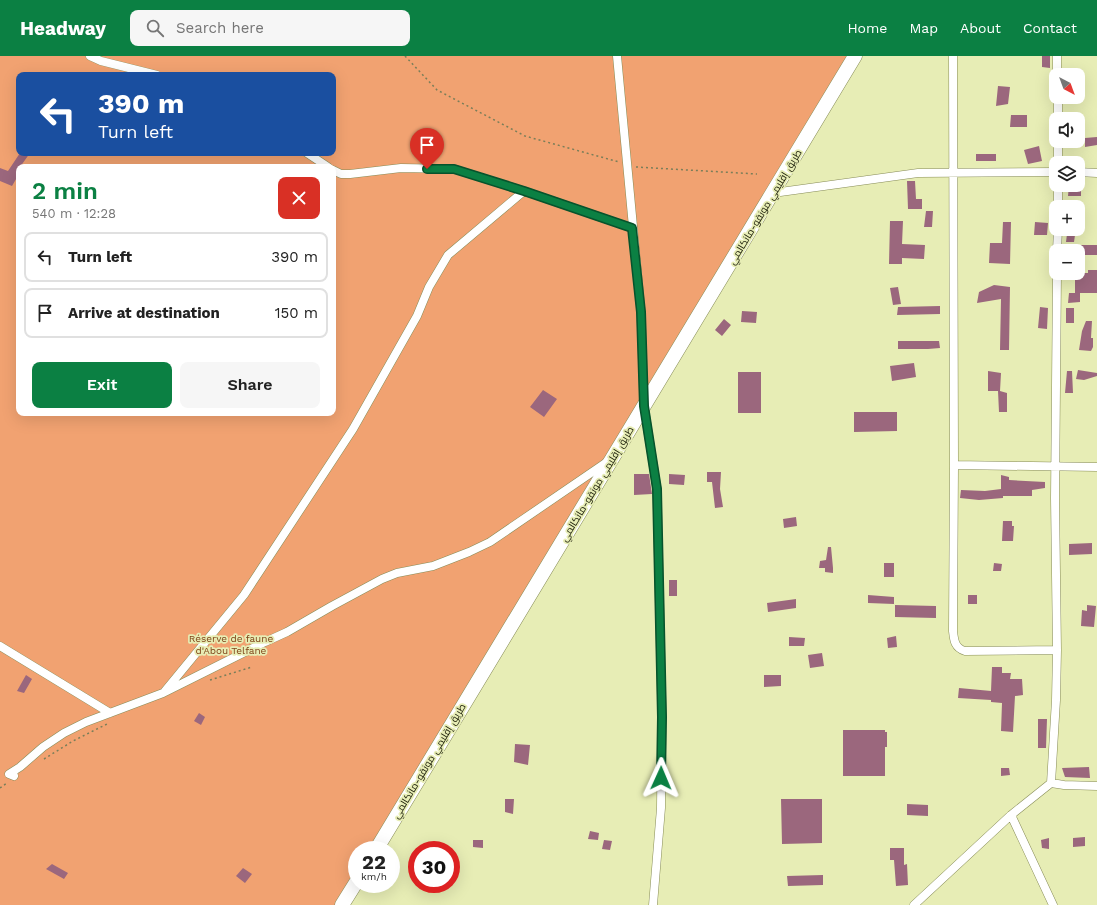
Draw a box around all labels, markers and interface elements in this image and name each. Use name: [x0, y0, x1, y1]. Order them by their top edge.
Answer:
search box: [130, 10, 410, 46]
text: Headway: [20, 17, 106, 40]
icon: search: [144, 17, 166, 39]
text: Search here: [176, 19, 264, 37]
text: Home: [847, 20, 887, 36]
text: Map: [909, 20, 938, 36]
text: About: [960, 20, 1001, 36]
text: Contact: [1023, 20, 1077, 36]
north arrow: [1049, 68, 1085, 104]
map controls: [1049, 68, 1085, 280]
text: 390 m: [98, 87, 184, 120]
icon: left: [32, 88, 84, 140]
button: sound: [1049, 112, 1085, 148]
text: Turn left: [98, 121, 173, 142]
pin: [410, 128, 444, 169]
icon: arrive: [416, 134, 438, 156]
street label: طريق إقليمي مونقو-مانكالمي: [726, 148, 805, 267]
button: layers: [1049, 156, 1085, 192]
text: 2 min: [32, 177, 98, 205]
button: close: [278, 177, 320, 219]
button: +: [1049, 200, 1085, 236]
text: 540 m · 12:28: [32, 206, 116, 221]
button: −: [1049, 244, 1085, 280]
icon: left: [34, 246, 56, 268]
text: Turn left: [68, 248, 132, 266]
text: 390 m: [271, 248, 318, 266]
icon: arrive: [34, 302, 56, 324]
text: Arrive at destination: [68, 304, 220, 322]
text: 150 m: [275, 304, 318, 322]
button: Exit: [32, 362, 172, 408]
button: Share: [180, 362, 320, 408]
street label: طريق إقليمي مونقو-مانكالمي: [558, 425, 637, 544]
park label: Réserve de faune d'Abou Telfane: [189, 633, 273, 656]
street label: طريق إقليمي مونقو-مانكالمي: [390, 702, 469, 821]
position arrow: [640, 757, 682, 799]
speed limit sign: 30: [408, 841, 460, 893]
text: 22: [362, 850, 386, 874]
text: km/h: [361, 871, 387, 882]

